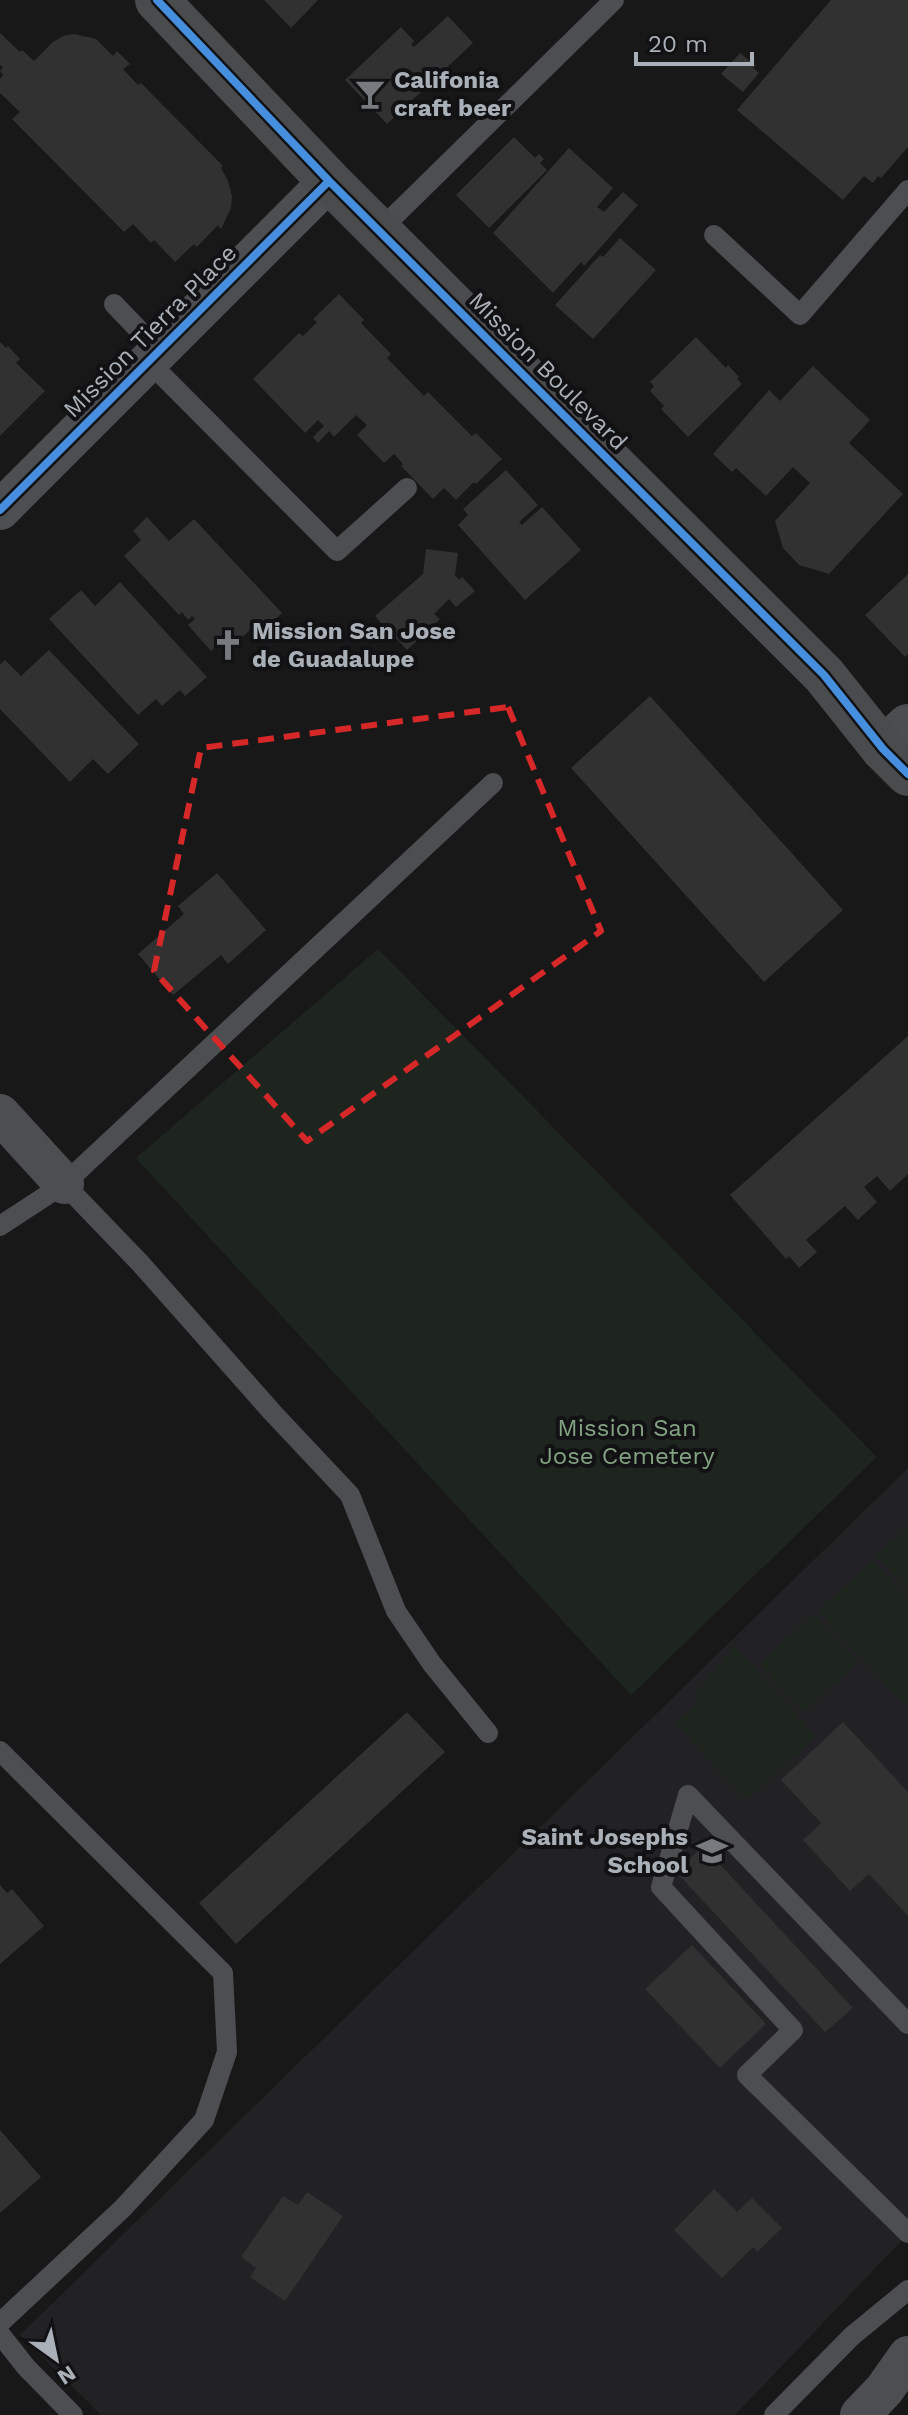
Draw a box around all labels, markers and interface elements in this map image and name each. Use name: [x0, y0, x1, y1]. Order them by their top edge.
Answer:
scale bar: [636, 16, 752, 66]
text: 20 m: [648, 30, 708, 58]
place label: Califonia craft beer: [394, 66, 512, 122]
bar icon: Califonia craft beer: [353, 77, 387, 111]
street label: Mission Tierra Place: [58, 239, 242, 423]
street label: Mission Boulevard: [463, 286, 633, 456]
place label: Mission San Jose de Guadalupe: [252, 617, 456, 673]
church icon: Mission San Jose de Guadalupe: [211, 628, 245, 662]
park label: Mission San Jose Cemetery: [539, 1414, 715, 1470]
place label: Saint Josephs School: [521, 1823, 688, 1879]
school or university icon: Saint Josephs School: [695, 1834, 729, 1868]
north arrow: [16, 2319, 96, 2399]
text: N: [53, 2360, 80, 2390]

